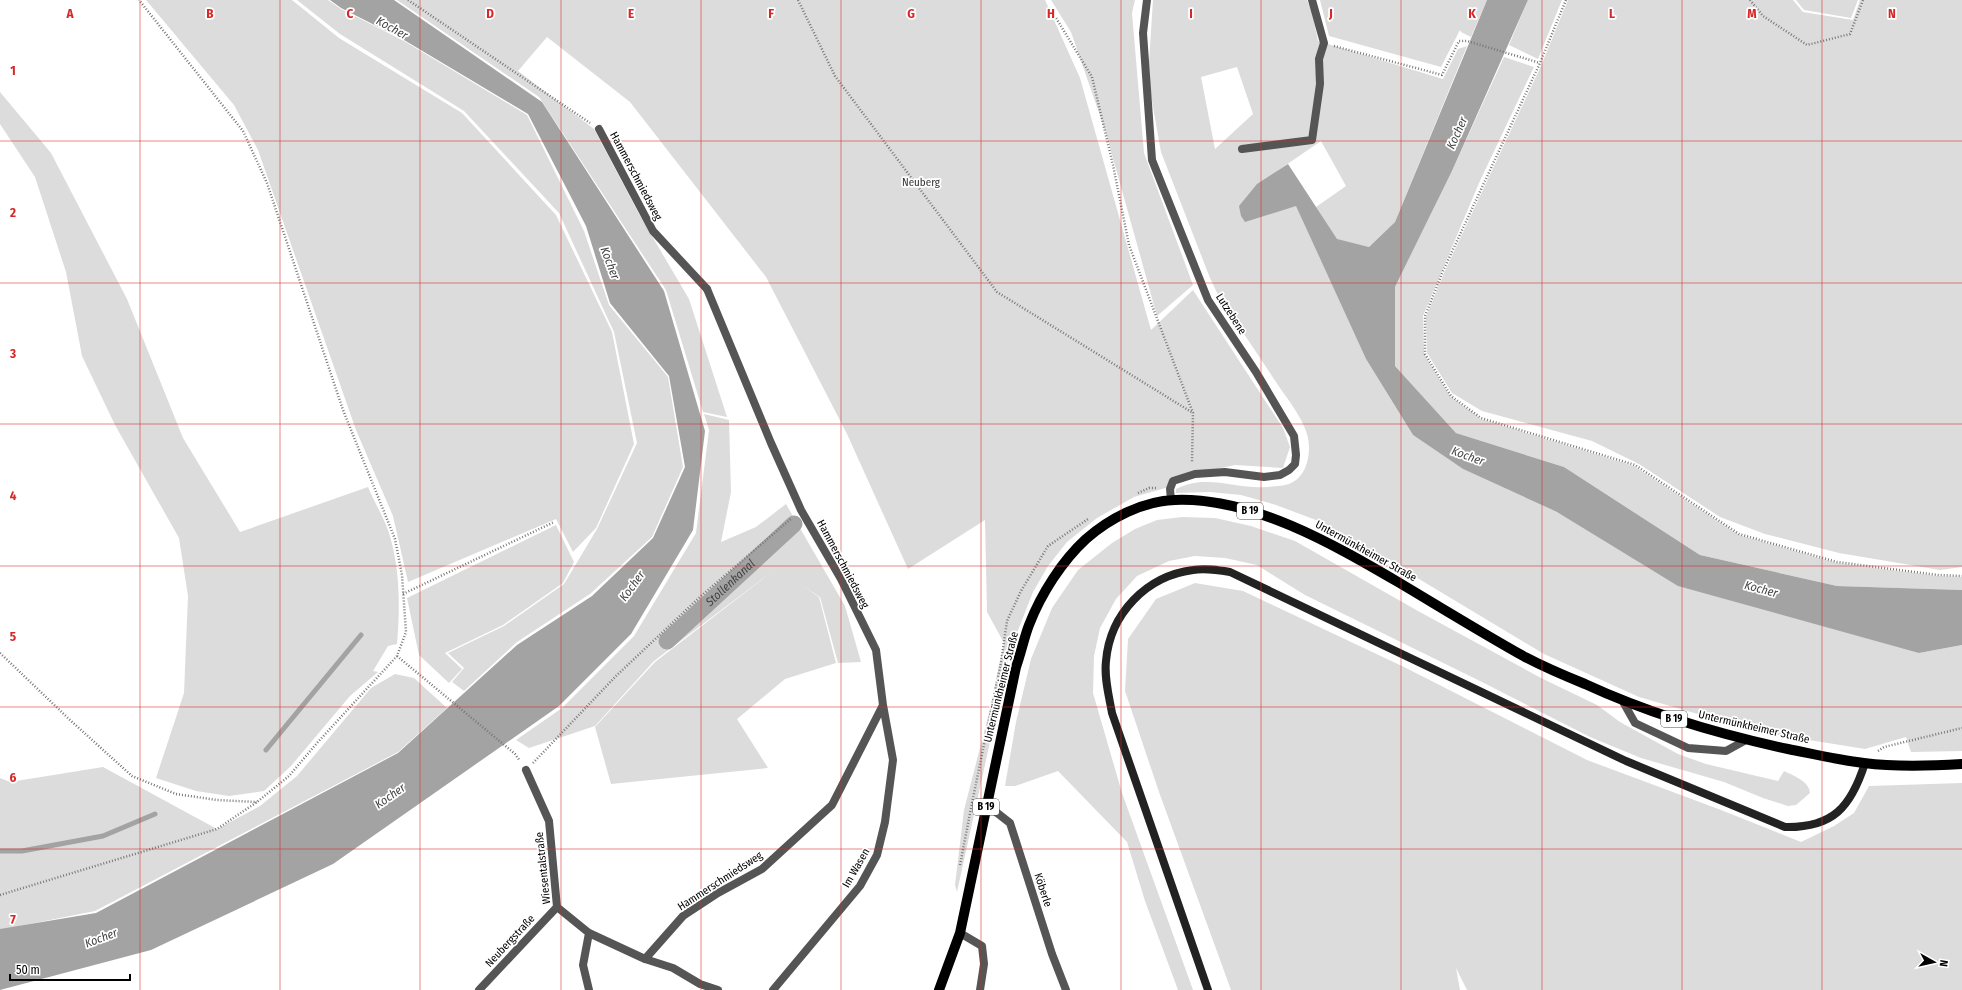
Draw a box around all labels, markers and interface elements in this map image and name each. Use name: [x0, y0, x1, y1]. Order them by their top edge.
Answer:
text: A: [65, 6, 74, 21]
text: B: [206, 6, 214, 21]
text: C: [347, 6, 354, 21]
text: D: [486, 6, 494, 21]
text: E: [628, 6, 634, 21]
text: F: [768, 6, 774, 21]
text: G: [907, 6, 915, 21]
text: H: [1047, 6, 1055, 21]
text: I: [1189, 6, 1193, 21]
text: J: [1328, 6, 1333, 21]
text: K: [1468, 6, 1476, 21]
text: L: [1609, 6, 1615, 21]
text: M: [1747, 6, 1757, 21]
text: N: [1888, 6, 1896, 21]
water label: Kocher: [374, 14, 411, 43]
text: 1: [10, 63, 16, 78]
water label: Kocher: [1444, 114, 1471, 151]
street label: Hammerschmiedsweg: [607, 130, 665, 223]
park label: Neuberg: [902, 176, 941, 189]
text: 2: [9, 205, 16, 220]
water label: Kocher: [597, 245, 623, 282]
street label: Lutzebene: [1213, 291, 1249, 337]
text: 3: [9, 346, 16, 361]
water label: Kocher: [1450, 444, 1487, 469]
text: 4: [10, 488, 17, 503]
road number: B 19: [1237, 503, 1263, 519]
street label: Hammerschmiedsweg: [814, 518, 872, 611]
street label: Untermünkheimer Straße: [1313, 518, 1419, 584]
water label: Stollenkanal: [702, 557, 758, 610]
water label: Kocher: [616, 568, 648, 604]
water label: Kocher: [1743, 578, 1780, 600]
text: 5: [10, 629, 16, 644]
street label: Untermünkheimer Straße: [981, 630, 1021, 744]
street label: Untermünkheimer Straße: [1697, 708, 1811, 746]
road number: B 19: [1661, 711, 1687, 727]
text: 6: [10, 770, 17, 785]
water label: Kocher: [372, 780, 409, 811]
road number: B 19: [973, 799, 999, 815]
street label: Wiesentalstraße: [533, 831, 553, 905]
street label: Im Wasen: [840, 846, 872, 890]
street label: Hammerschmiedsweg: [675, 848, 765, 913]
street label: Köberle: [1031, 871, 1055, 909]
text: 7: [10, 912, 16, 927]
street label: Neubergstraße: [483, 912, 537, 970]
water label: Kocher: [83, 925, 120, 951]
north arrow: [1914, 942, 1954, 982]
scale bar: [10, 956, 130, 982]
text: N: [1937, 959, 1950, 967]
text: 50 m: [16, 963, 40, 977]

